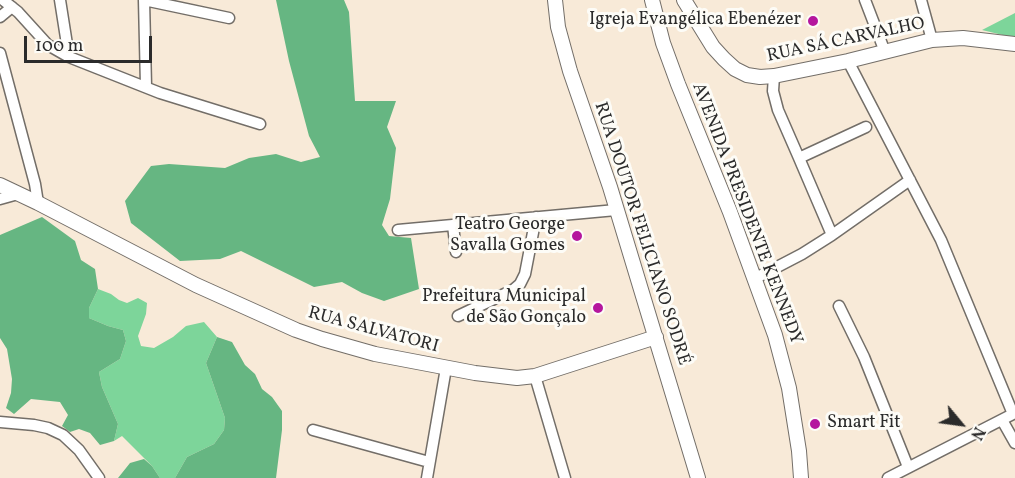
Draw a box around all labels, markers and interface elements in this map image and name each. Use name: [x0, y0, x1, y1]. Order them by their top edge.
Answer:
place label: Igreja Evangélica Ebenézer: [589, 10, 801, 32]
street label: RUA SÁ CARVALHO: [765, 14, 927, 68]
marker: Igreja Evangélica Ebenézer: [806, 14, 820, 28]
scale bar: [27, 24, 154, 62]
text: 100 m: [35, 34, 84, 59]
street label: AVENIDA PRESIDENTE KENNEDY: [686, 80, 806, 348]
street label: RUA DOUTOR FELICIANO SODRÉ: [588, 100, 694, 368]
place label: Teatro George Savalla Gomes: [450, 215, 565, 258]
marker: Teatro George Savalla Gomes: [570, 229, 584, 243]
place label: Prefeitura Municipal de São Gonçalo: [422, 287, 586, 330]
marker: Prefeitura Municipal de São Gonçalo: [591, 301, 605, 315]
street label: RUA SALVATORI: [305, 303, 441, 359]
north arrow: [931, 394, 991, 454]
place label: Smart Fit: [827, 413, 901, 435]
marker: Smart Fit: [808, 417, 822, 431]
text: N: [964, 422, 989, 443]

